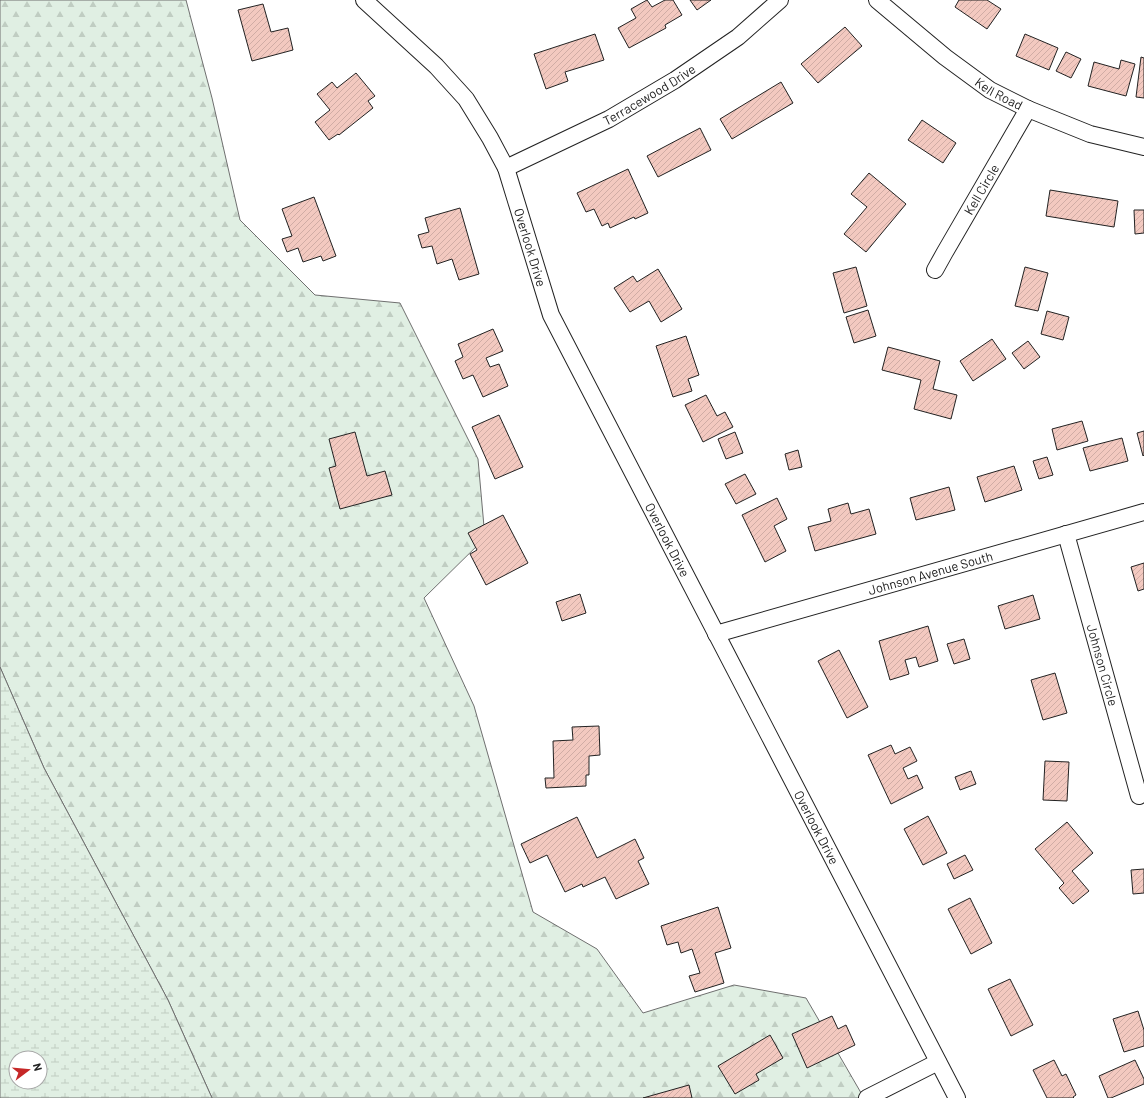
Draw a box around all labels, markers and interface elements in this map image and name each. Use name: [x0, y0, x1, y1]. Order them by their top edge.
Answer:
street label: Terracewood Drive: [600, 60, 698, 129]
street label: Kell Road: [972, 74, 1025, 113]
street label: Kell Circle: [960, 161, 1002, 218]
street label: Overlook Drive: [511, 206, 550, 288]
street label: Overlook Drive: [642, 500, 693, 580]
street label: Johnson Avenue South: [866, 547, 995, 598]
street label: Johnson Circle: [1083, 622, 1122, 708]
street label: Overlook Drive: [791, 788, 842, 867]
north arrow: [8, 1050, 48, 1090]
text: N: [31, 1062, 45, 1072]

